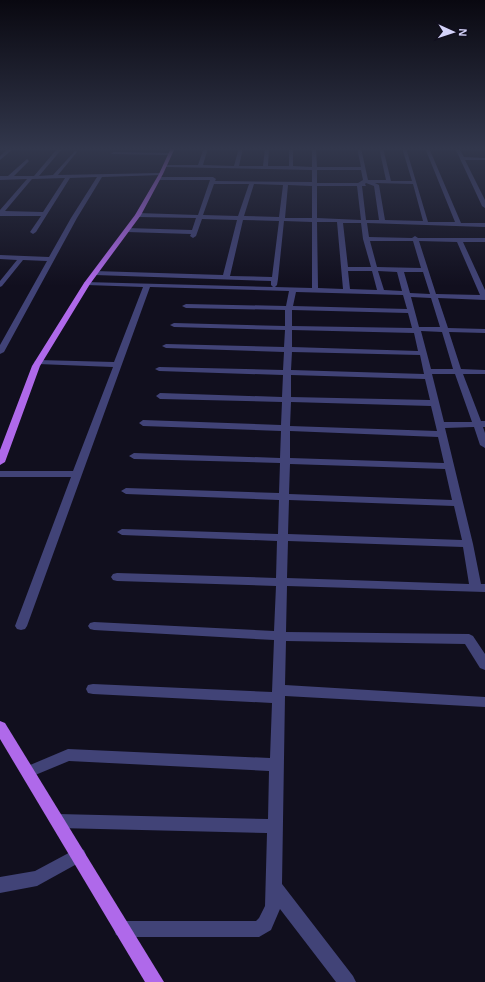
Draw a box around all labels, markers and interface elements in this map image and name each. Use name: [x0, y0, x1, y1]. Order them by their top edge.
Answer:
north arrow: [433, 12, 473, 52]
text: N: [457, 28, 469, 37]

